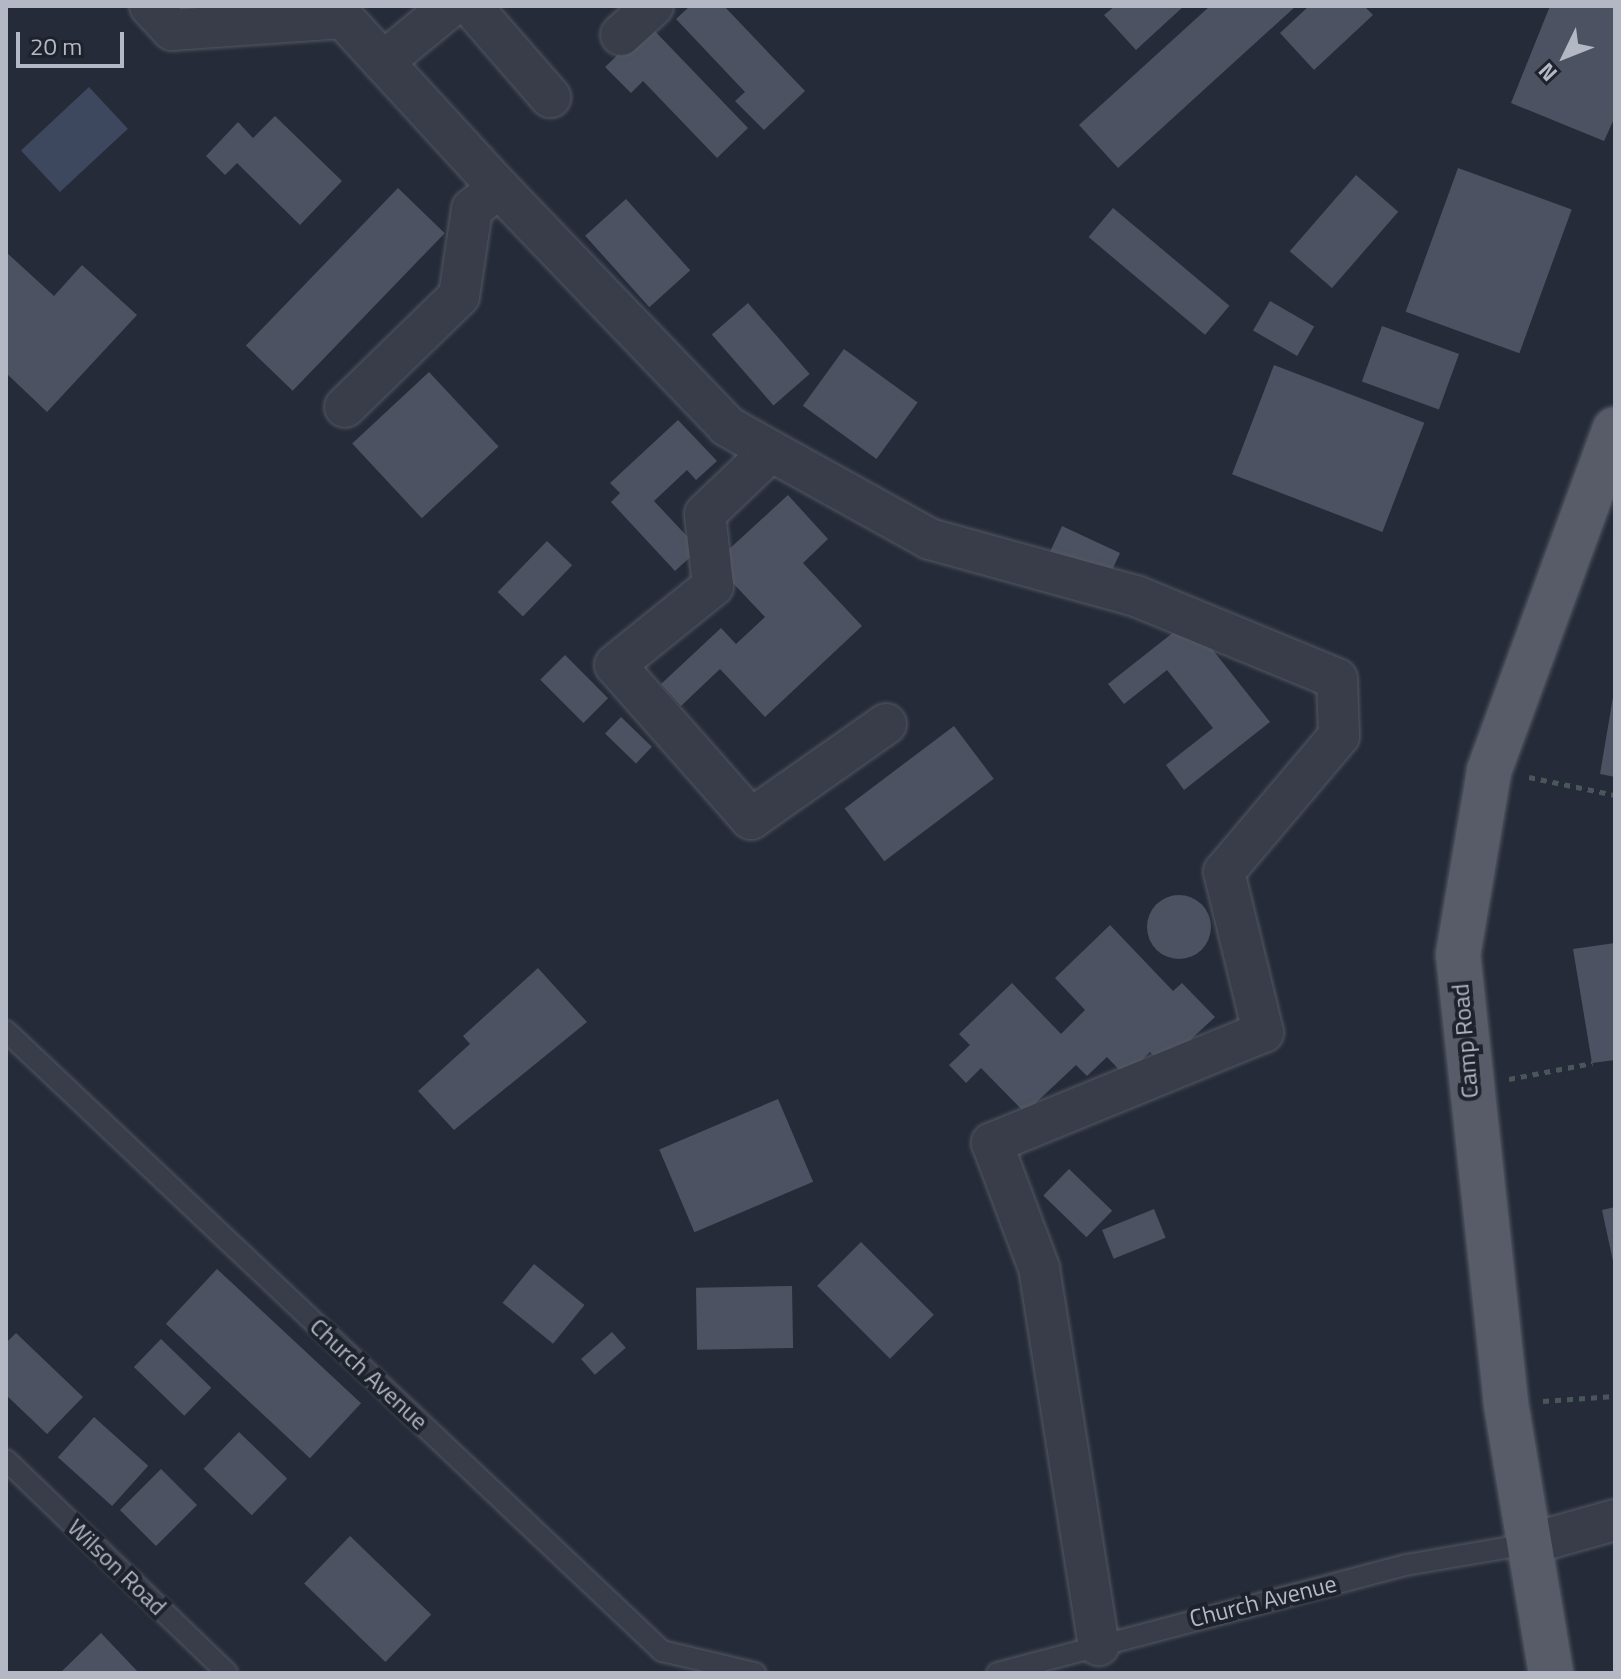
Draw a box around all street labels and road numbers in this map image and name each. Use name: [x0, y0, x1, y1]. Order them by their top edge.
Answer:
street label: Camp Road: [1446, 982, 1484, 1100]
street label: Church Avenue: [304, 1312, 434, 1436]
street label: Wilson Road: [62, 1513, 172, 1621]
street label: Church Avenue: [1187, 1569, 1339, 1633]

